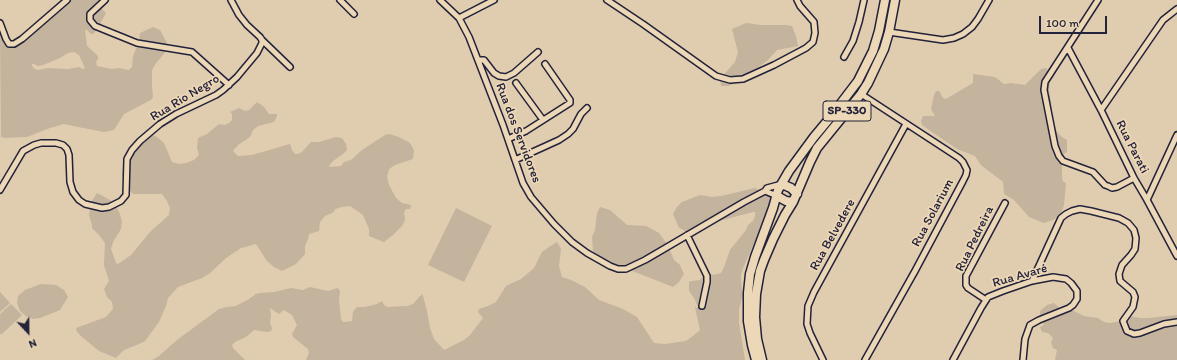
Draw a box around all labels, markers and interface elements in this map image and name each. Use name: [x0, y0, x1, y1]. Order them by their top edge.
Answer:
scale bar: [1041, 8, 1109, 34]
text: 100 m: [1046, 16, 1079, 30]
street label: Rua Rio Negro: [147, 71, 223, 125]
street label: Rua dos Servidores: [492, 81, 544, 185]
road number: SP-330: [823, 101, 871, 121]
street label: Rua Parati: [1112, 118, 1152, 176]
street label: Rua Solarium: [909, 176, 957, 250]
street label: Rua Belvedere: [807, 196, 859, 274]
street label: Rua Pedreira: [952, 204, 998, 274]
street label: Rua Avaré: [991, 261, 1049, 291]
north arrow: [8, 312, 48, 352]
text: N: [27, 336, 39, 351]

